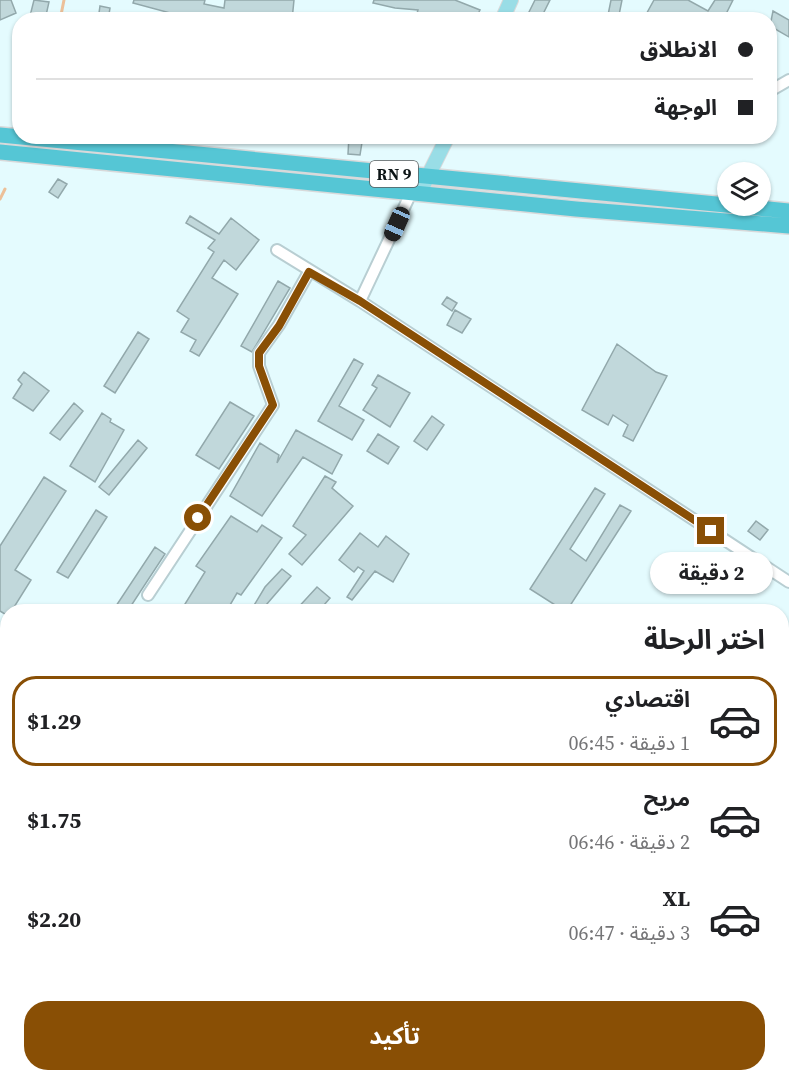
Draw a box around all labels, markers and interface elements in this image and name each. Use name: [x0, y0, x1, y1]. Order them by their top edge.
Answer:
text: الانطلاق: [640, 34, 717, 64]
text: الوجهة: [654, 92, 717, 122]
road number: RN 9: [370, 161, 418, 187]
map controls: [717, 162, 771, 216]
button: layers: [717, 162, 771, 216]
car: [381, 204, 413, 244]
route start: [184, 504, 211, 531]
route end: [697, 517, 724, 544]
callout: 2 دقيقة: [650, 552, 772, 594]
text: 2 دقيقة: [679, 559, 744, 587]
text: اختر الرحلة: [644, 621, 765, 658]
text: اقتصادي: [605, 684, 690, 714]
icon: car: [708, 694, 762, 748]
text: $1.29: [27, 706, 81, 736]
text: 1 دقيقة · 06:45: [568, 729, 690, 757]
text: مريح: [644, 783, 690, 813]
icon: car: [708, 793, 762, 847]
text: $1.75: [27, 805, 81, 835]
text: 2 دقيقة · 06:46: [568, 828, 690, 856]
text: XL: [663, 883, 690, 913]
icon: car: [708, 892, 762, 946]
text: $2.20: [27, 904, 81, 934]
text: 3 دقيقة · 06:47: [568, 919, 690, 947]
button: تأكيد: [24, 1001, 765, 1070]

